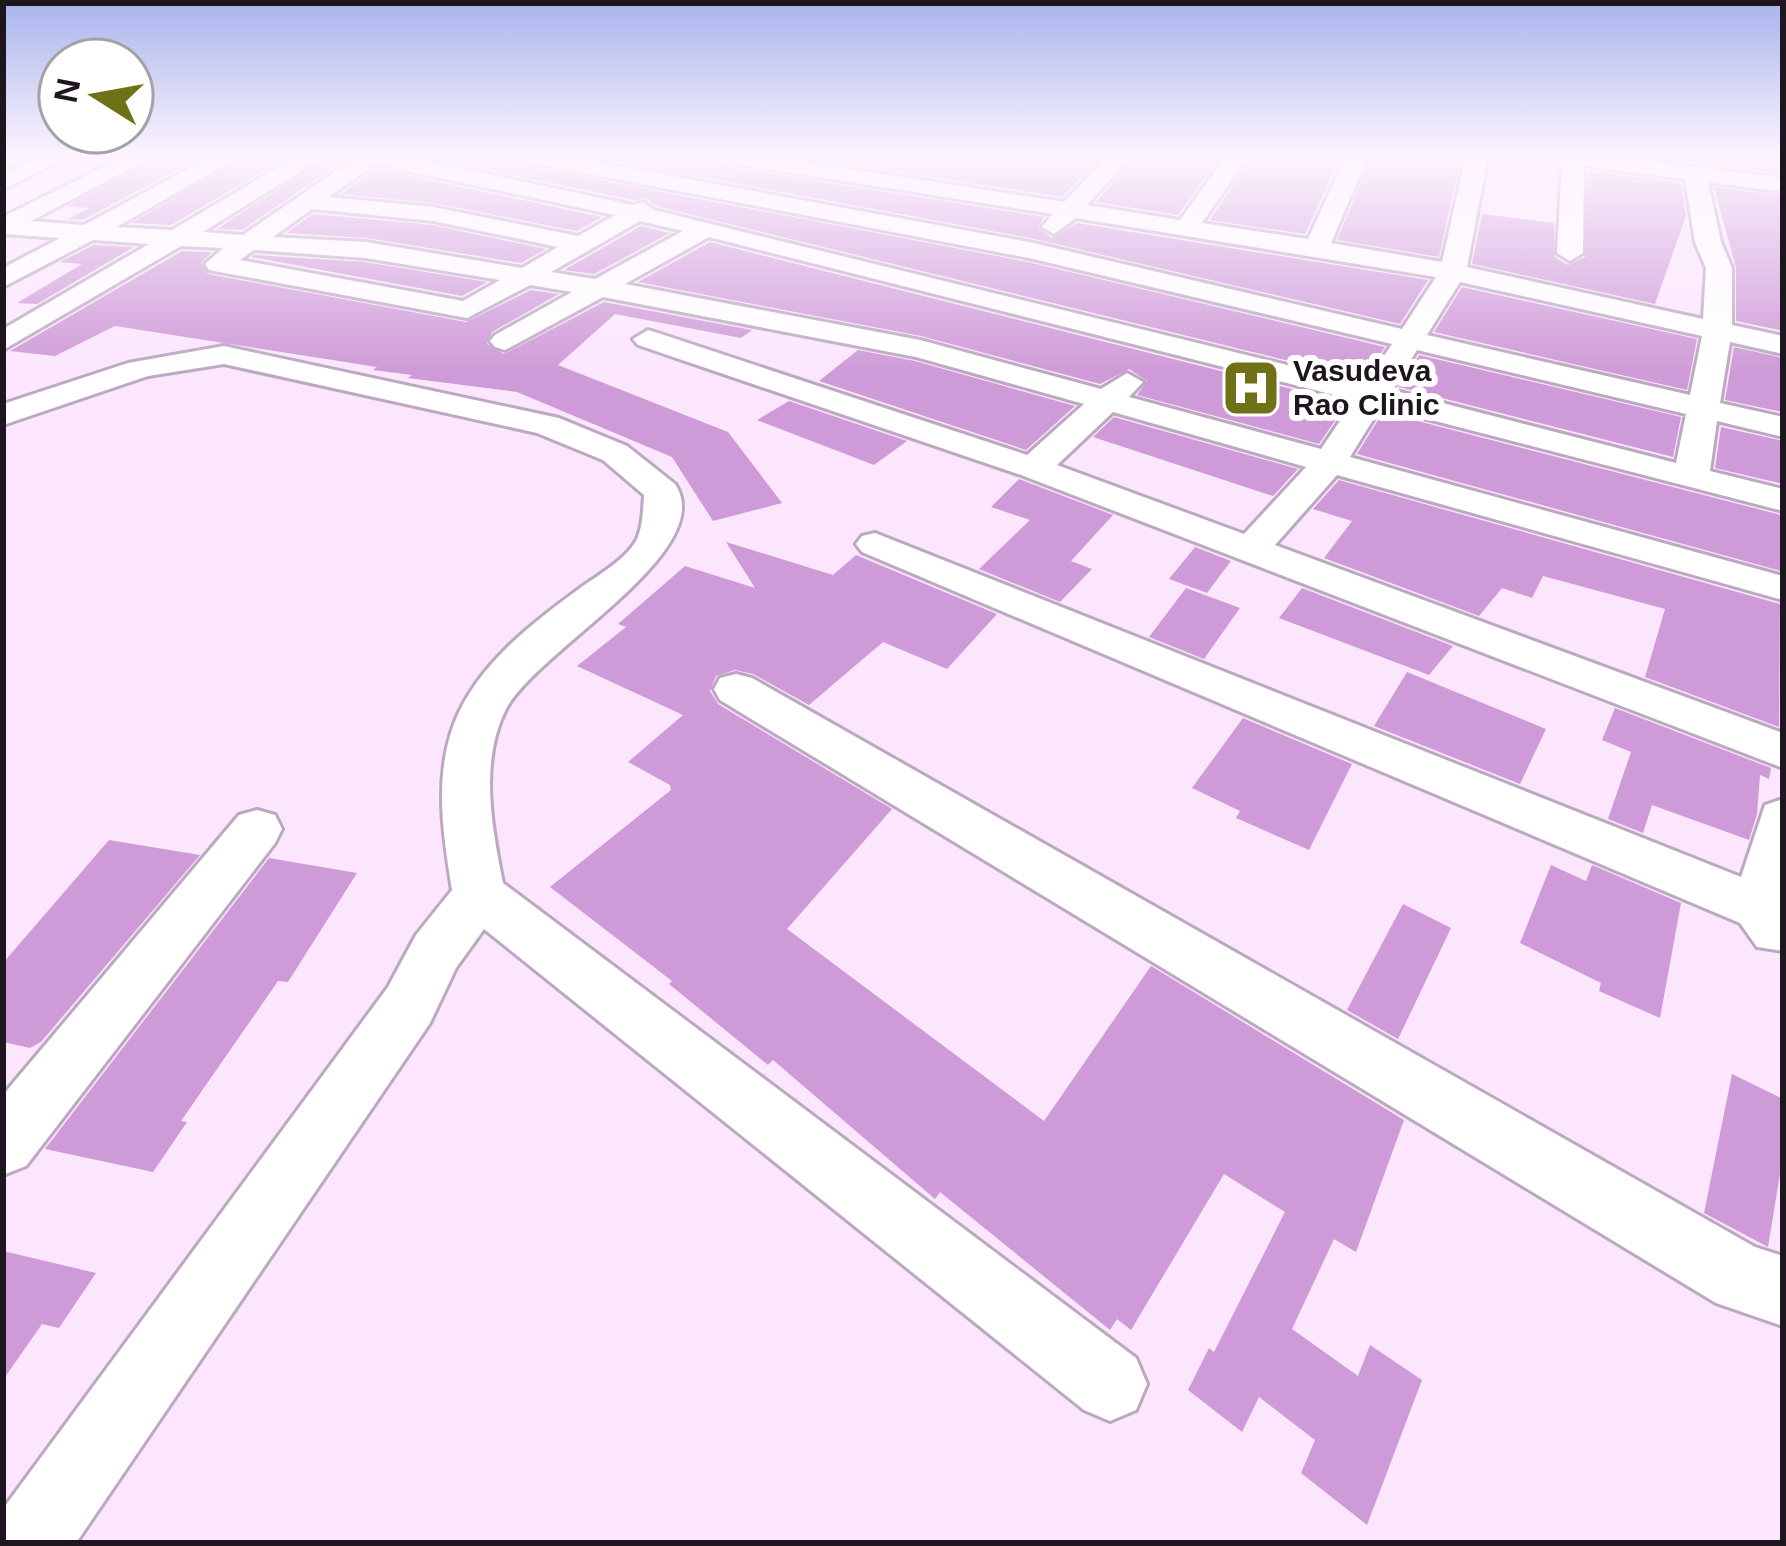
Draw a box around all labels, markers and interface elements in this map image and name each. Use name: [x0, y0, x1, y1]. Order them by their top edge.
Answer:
north arrow: [36, 36, 156, 156]
text: N: [47, 75, 87, 106]
place label: Vasudeva Rao Clinic: [1293, 354, 1440, 421]
hospital icon: Vasudeva Rao Clinic: [1220, 357, 1282, 419]

